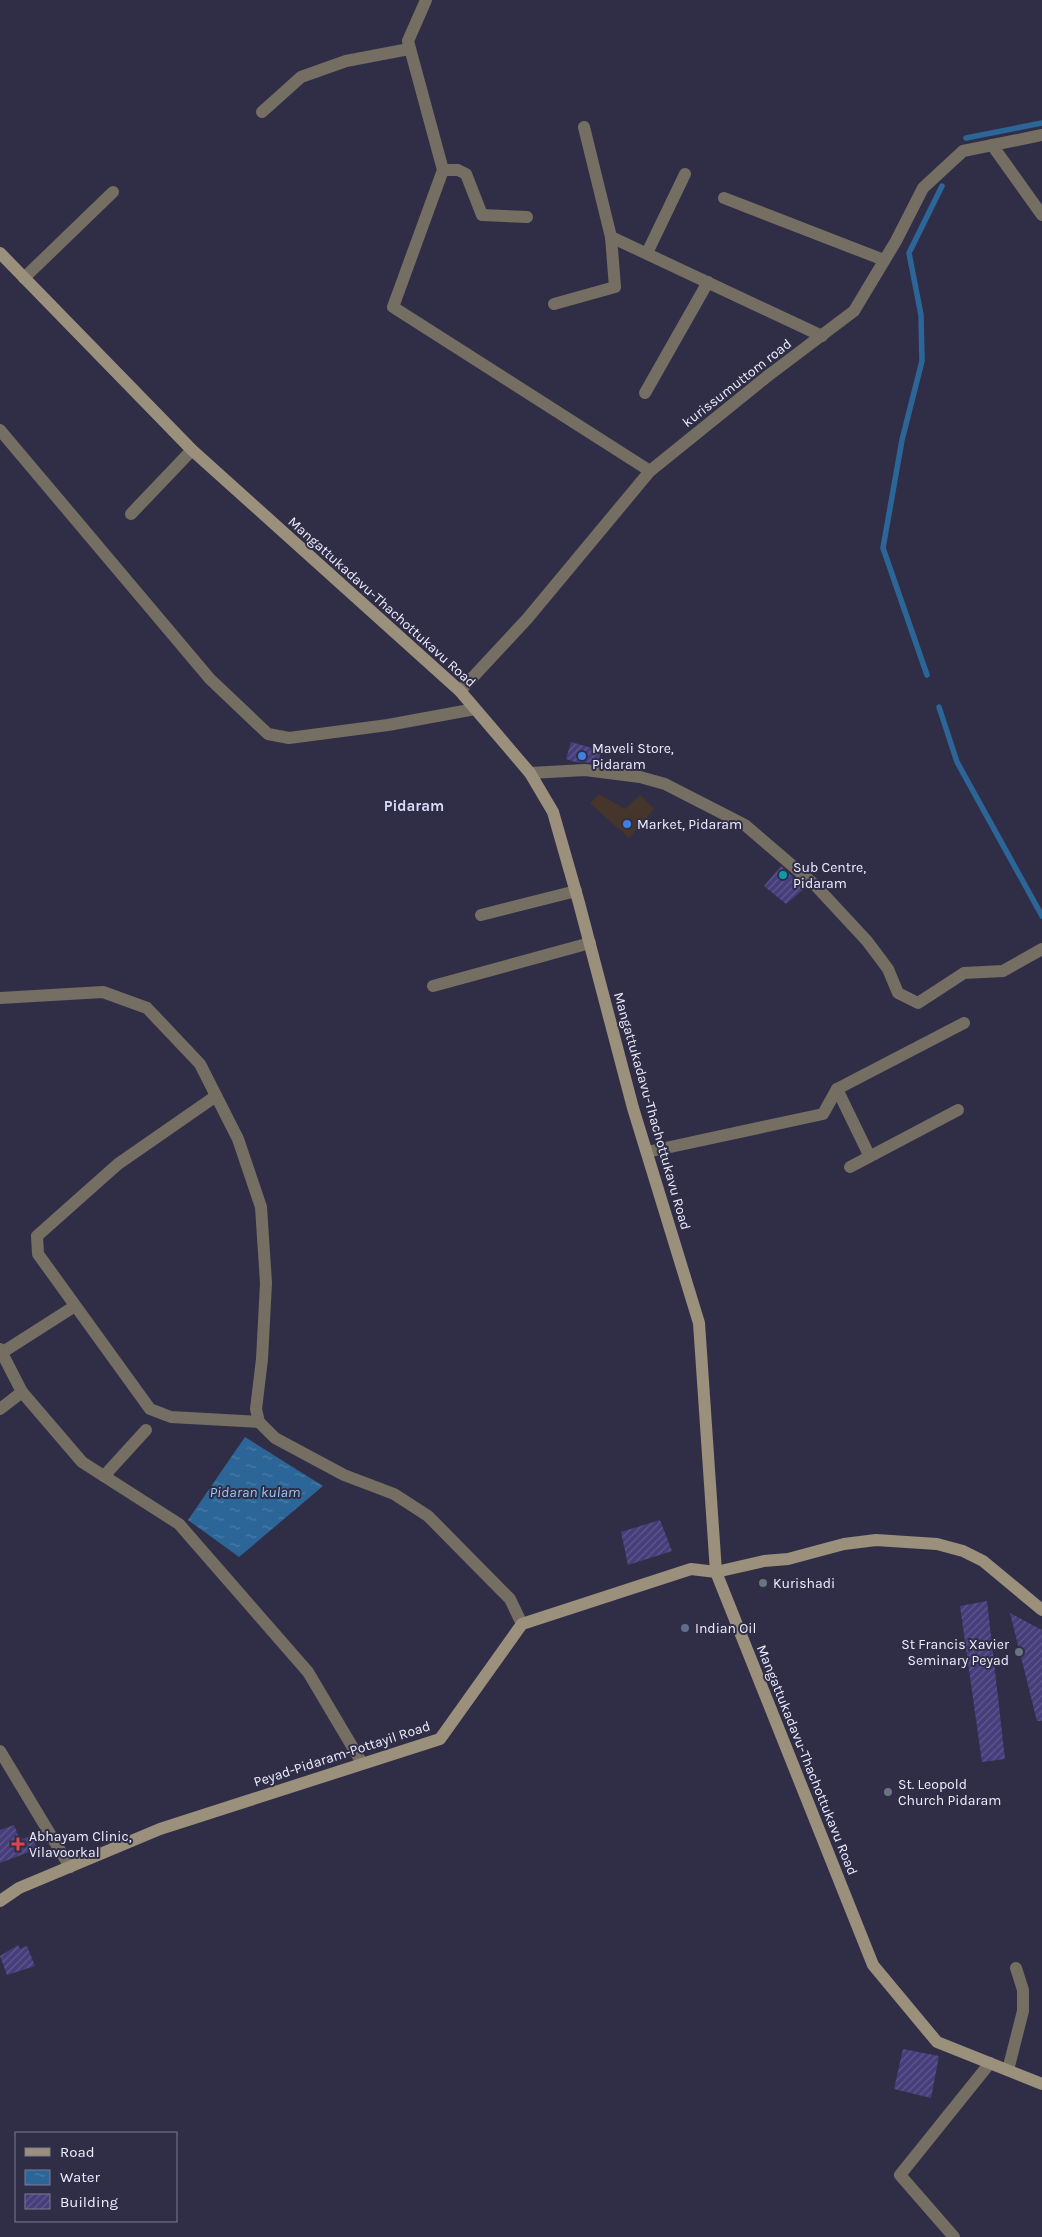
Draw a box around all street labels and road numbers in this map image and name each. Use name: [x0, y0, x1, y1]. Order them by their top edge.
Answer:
street label: kurissumuttom road: [679, 335, 795, 431]
street label: Mangattukadavu-Thachottukavu Road: [285, 513, 479, 691]
street label: Mangattukadavu-Thachottukavu Road: [610, 990, 694, 1232]
street label: Mangattukadavu-Thachottukavu Road: [753, 1642, 861, 1878]
street label: Peyad-Pidaram-Pottayil Road: [251, 1717, 433, 1791]

